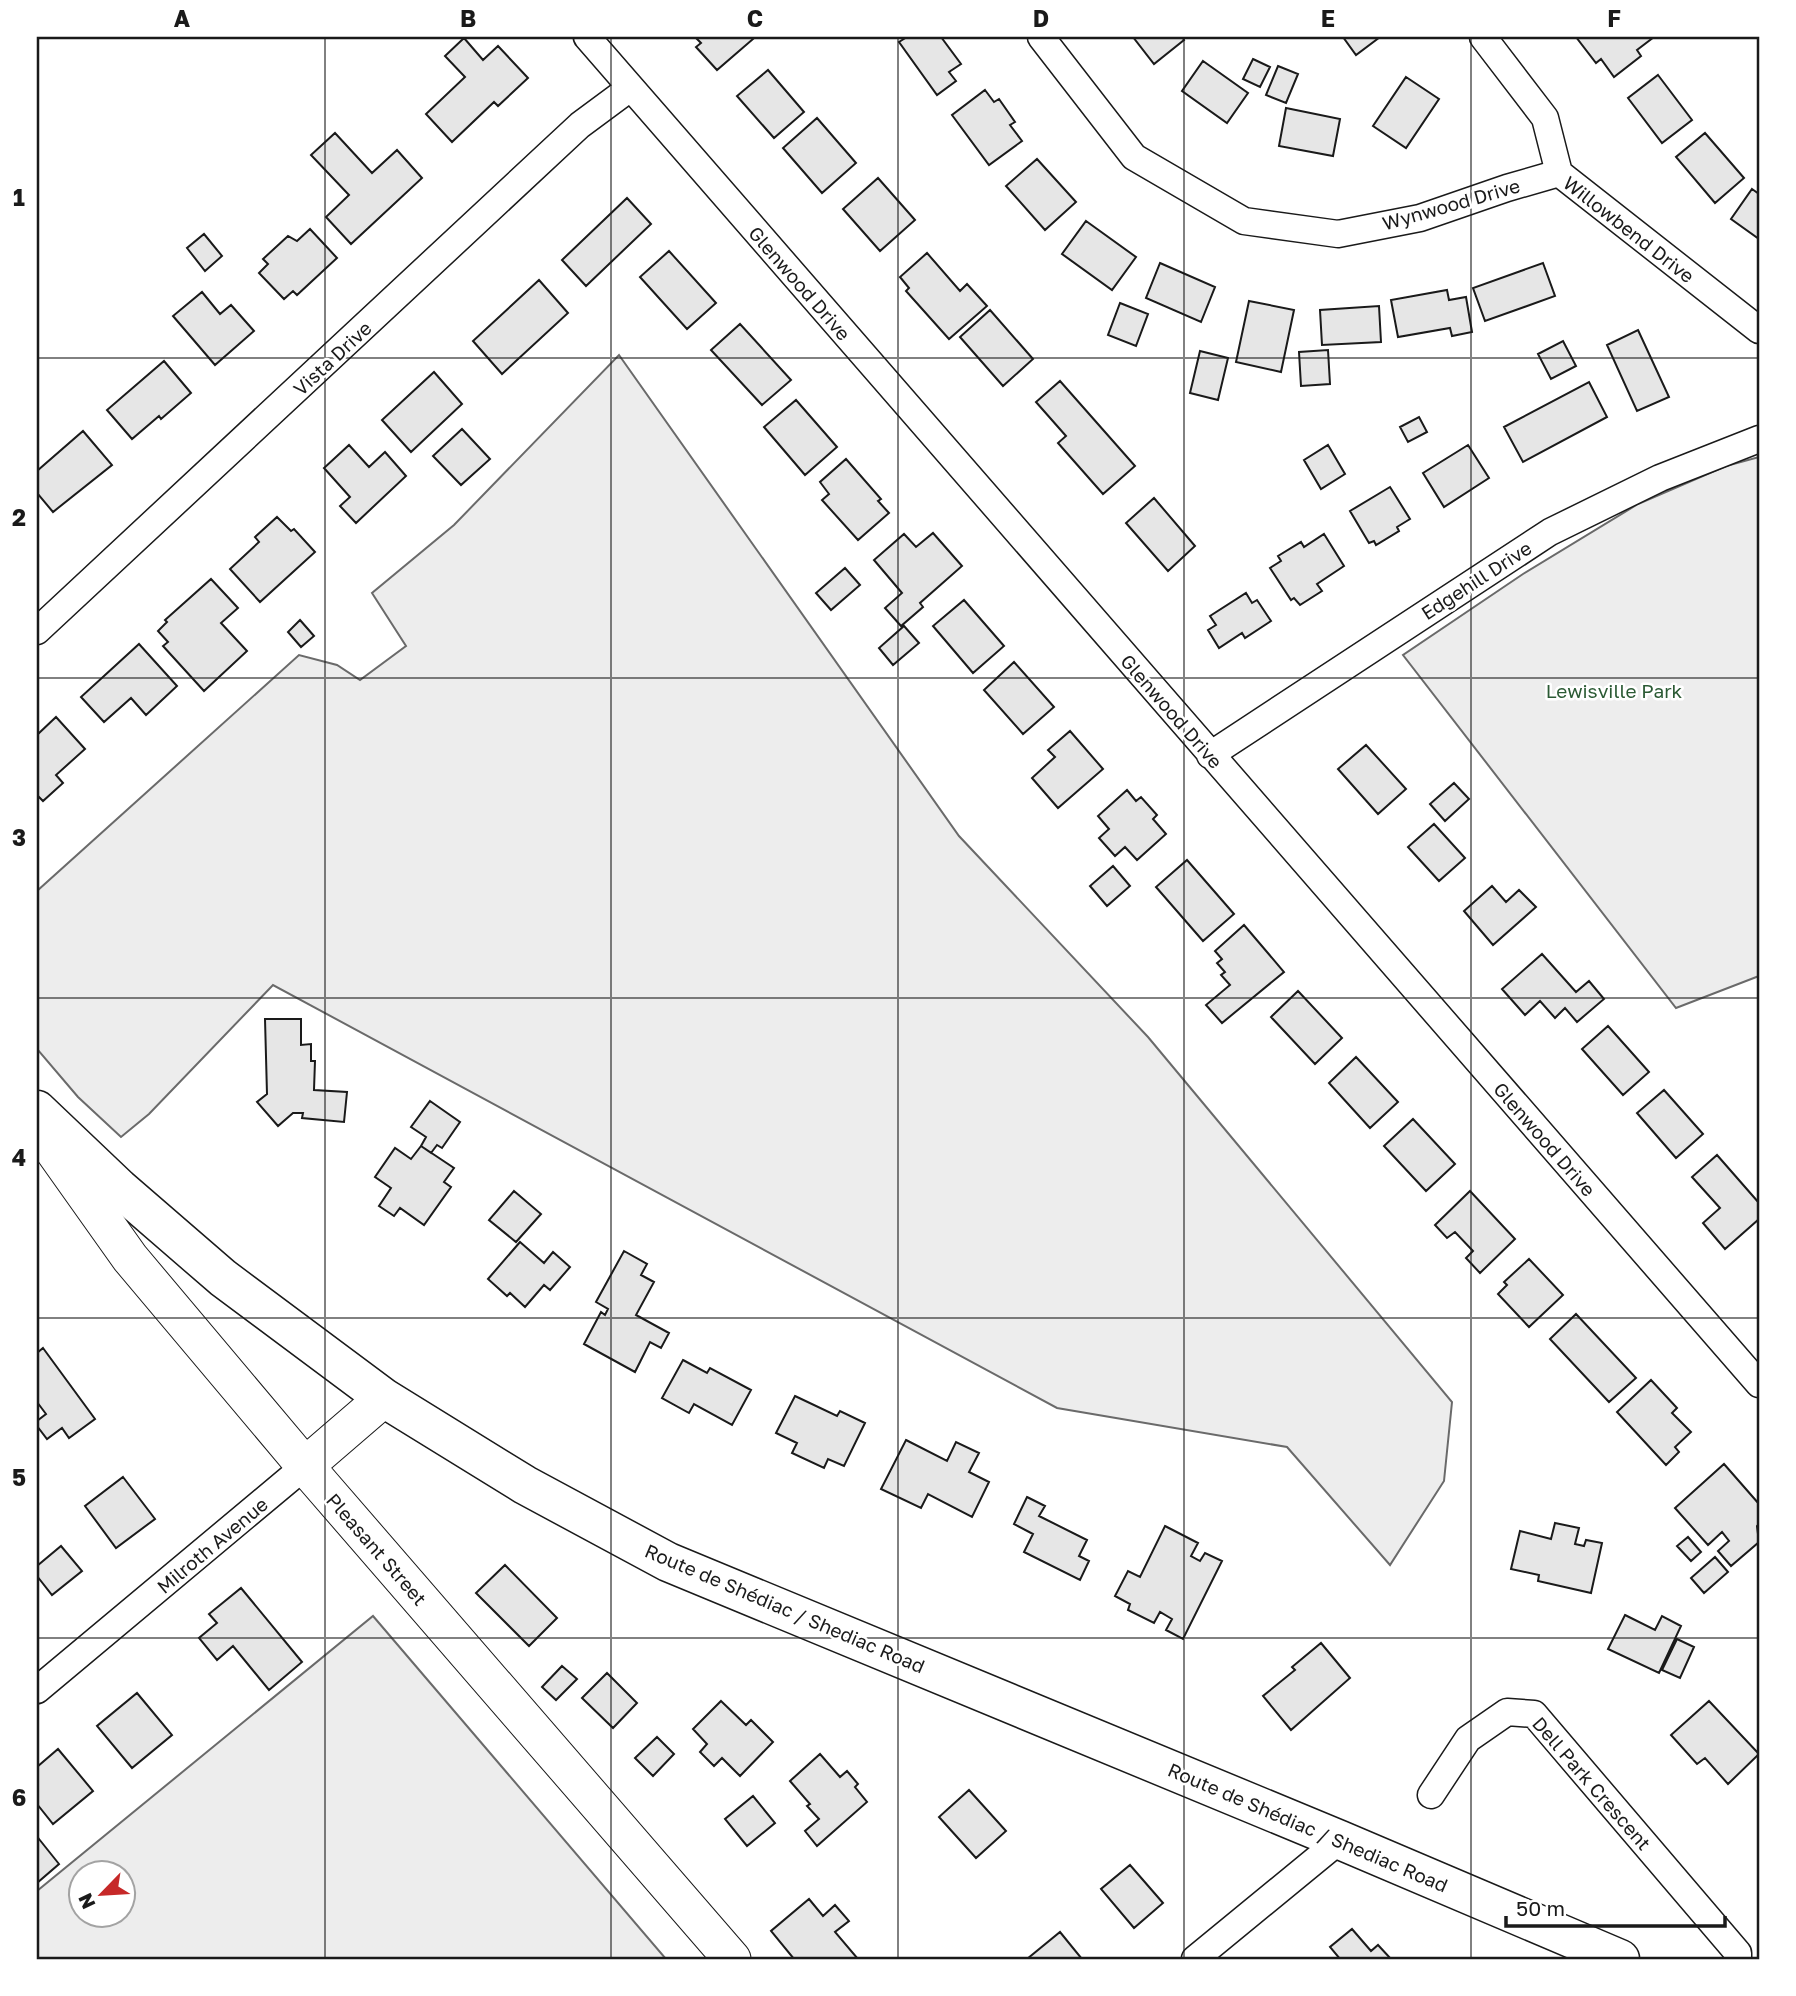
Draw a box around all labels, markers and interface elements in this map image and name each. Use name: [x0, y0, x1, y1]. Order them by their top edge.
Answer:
text: A: [174, 4, 191, 32]
text: B: [460, 4, 476, 32]
text: C: [747, 4, 763, 32]
text: D: [1033, 4, 1049, 32]
text: E: [1321, 4, 1335, 32]
text: F: [1607, 4, 1621, 32]
street label: Willowbend Drive: [1559, 171, 1699, 287]
street label: Wynwood Drive: [1380, 173, 1522, 235]
text: 1: [13, 183, 25, 211]
street label: Glenwood Drive: [744, 221, 856, 345]
street label: Vista Drive: [288, 316, 376, 400]
text: 2: [12, 503, 26, 531]
street label: Edgehill Drive: [1417, 536, 1535, 624]
street label: Glenwood Drive: [1116, 649, 1228, 773]
park label: Lewisville Park: [1546, 679, 1683, 702]
text: 3: [12, 823, 26, 851]
street label: Glenwood Drive: [1489, 1077, 1601, 1201]
text: 4: [12, 1143, 26, 1171]
text: 5: [12, 1463, 26, 1491]
street label: Pleasant Street: [322, 1488, 432, 1610]
street label: Milroth Avenue: [152, 1492, 272, 1598]
street label: Route de Shédiac / Shediac Road: [642, 1538, 928, 1678]
street label: Dell Park Crescent: [1528, 1712, 1656, 1854]
street label: Route de Shédiac / Shediac Road: [1165, 1757, 1451, 1897]
text: 6: [12, 1783, 26, 1811]
north arrow: [66, 1860, 136, 1930]
scale bar: [1506, 1884, 1724, 1928]
text: N: [73, 1890, 100, 1913]
text: 50 m: [1516, 1895, 1565, 1921]

